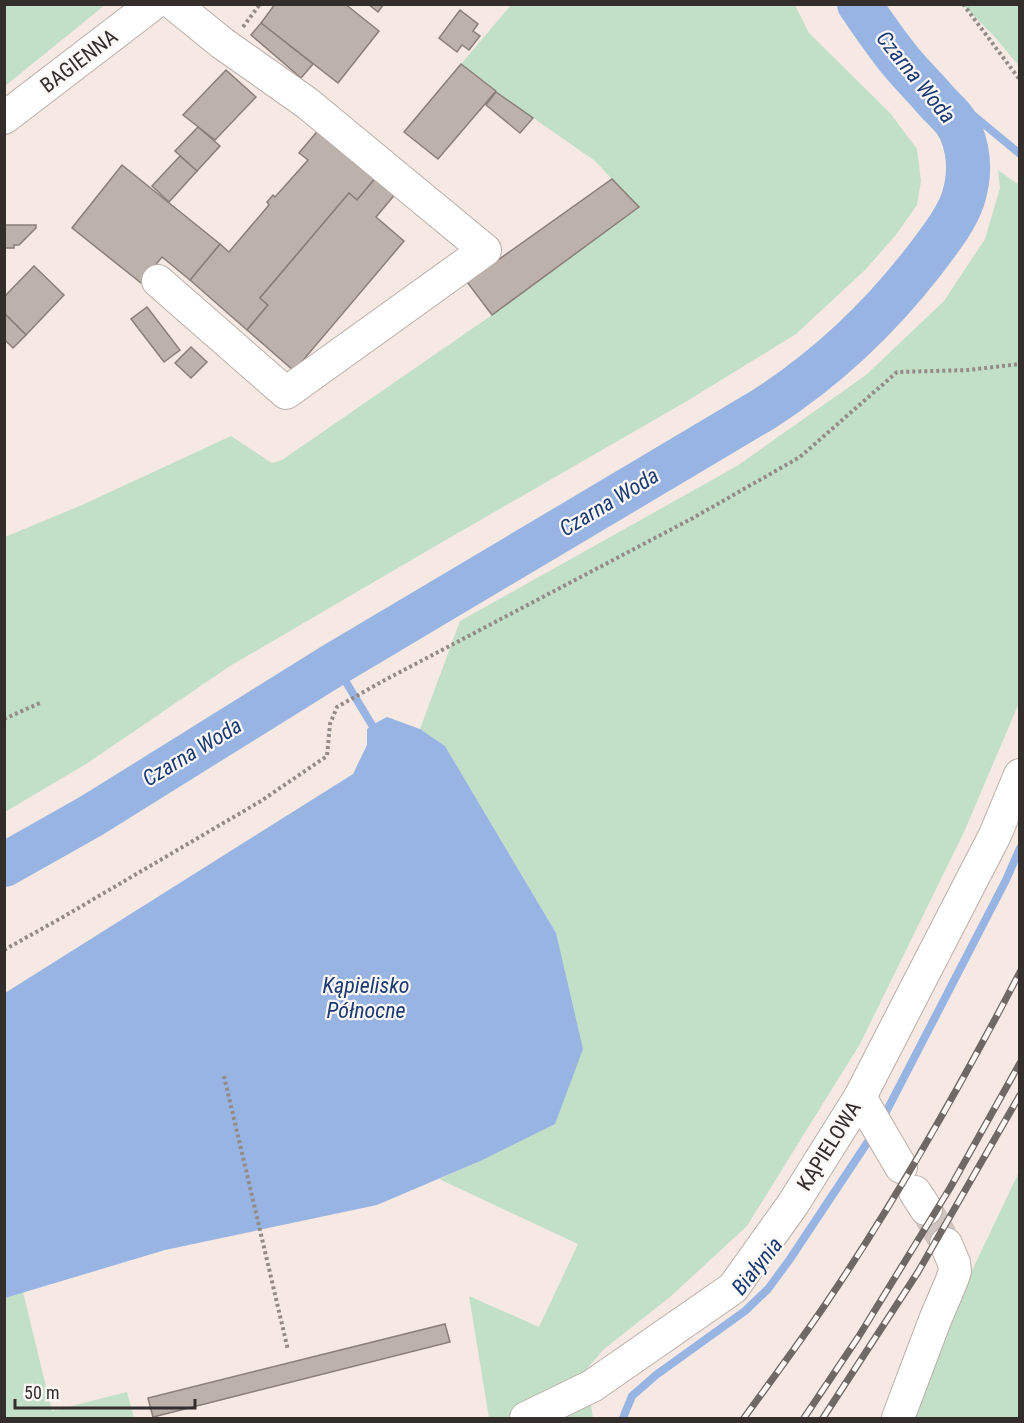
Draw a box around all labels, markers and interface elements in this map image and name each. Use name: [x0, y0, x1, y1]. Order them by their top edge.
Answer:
street label: BAGIENNA: [36, 24, 122, 98]
water label: Czarna Woda: [871, 26, 961, 128]
water label: Czarna Woda: [555, 463, 663, 541]
water label: Czarna Woda: [138, 713, 246, 791]
water label: Kąpielisko Północne: [322, 973, 410, 1023]
street label: KĄPIELOWA: [792, 1097, 866, 1195]
water label: Białynia: [726, 1232, 788, 1300]
scale bar: [15, 1372, 195, 1410]
text: 50 m: [24, 1382, 59, 1403]

